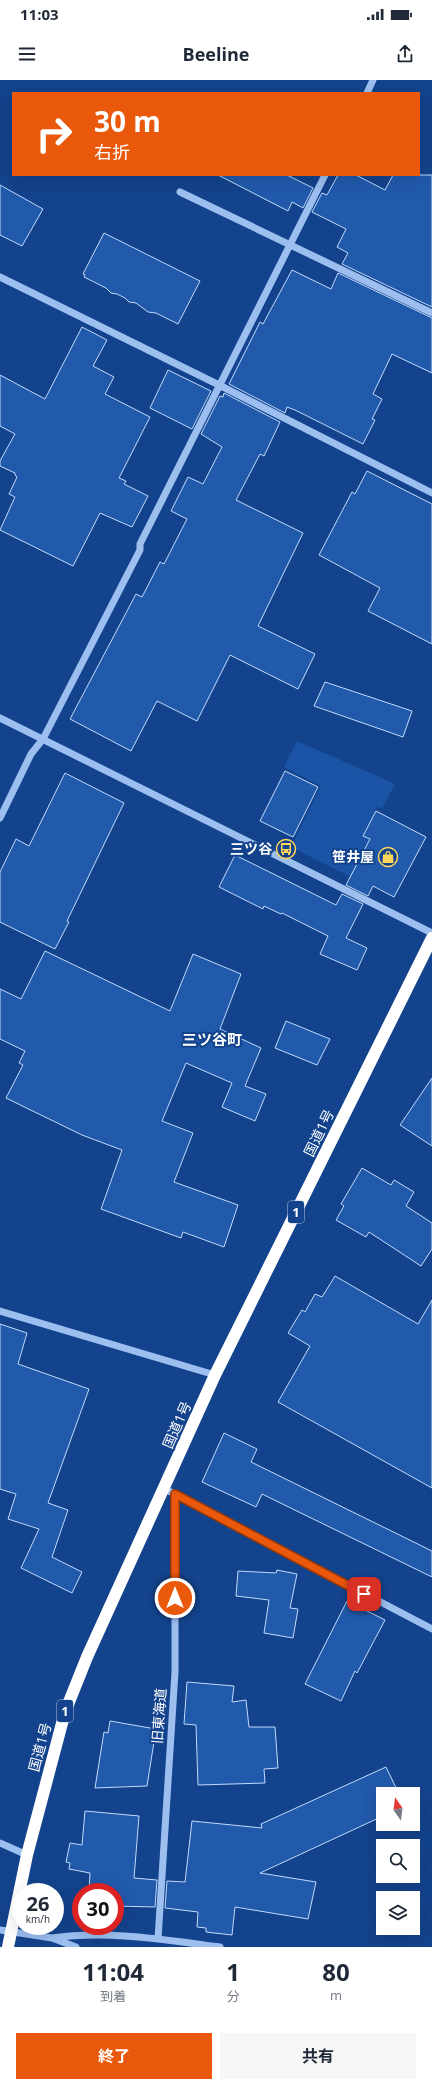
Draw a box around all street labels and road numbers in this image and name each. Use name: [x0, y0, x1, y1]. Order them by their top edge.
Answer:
street label: 国道1号: [299, 1106, 338, 1159]
road number: 1: [288, 1201, 304, 1223]
street label: 国道1号: [158, 1398, 195, 1452]
street label: 旧東海道: [147, 1687, 170, 1745]
road number: 1: [57, 1700, 73, 1722]
street label: 国道1号: [24, 1720, 55, 1773]

